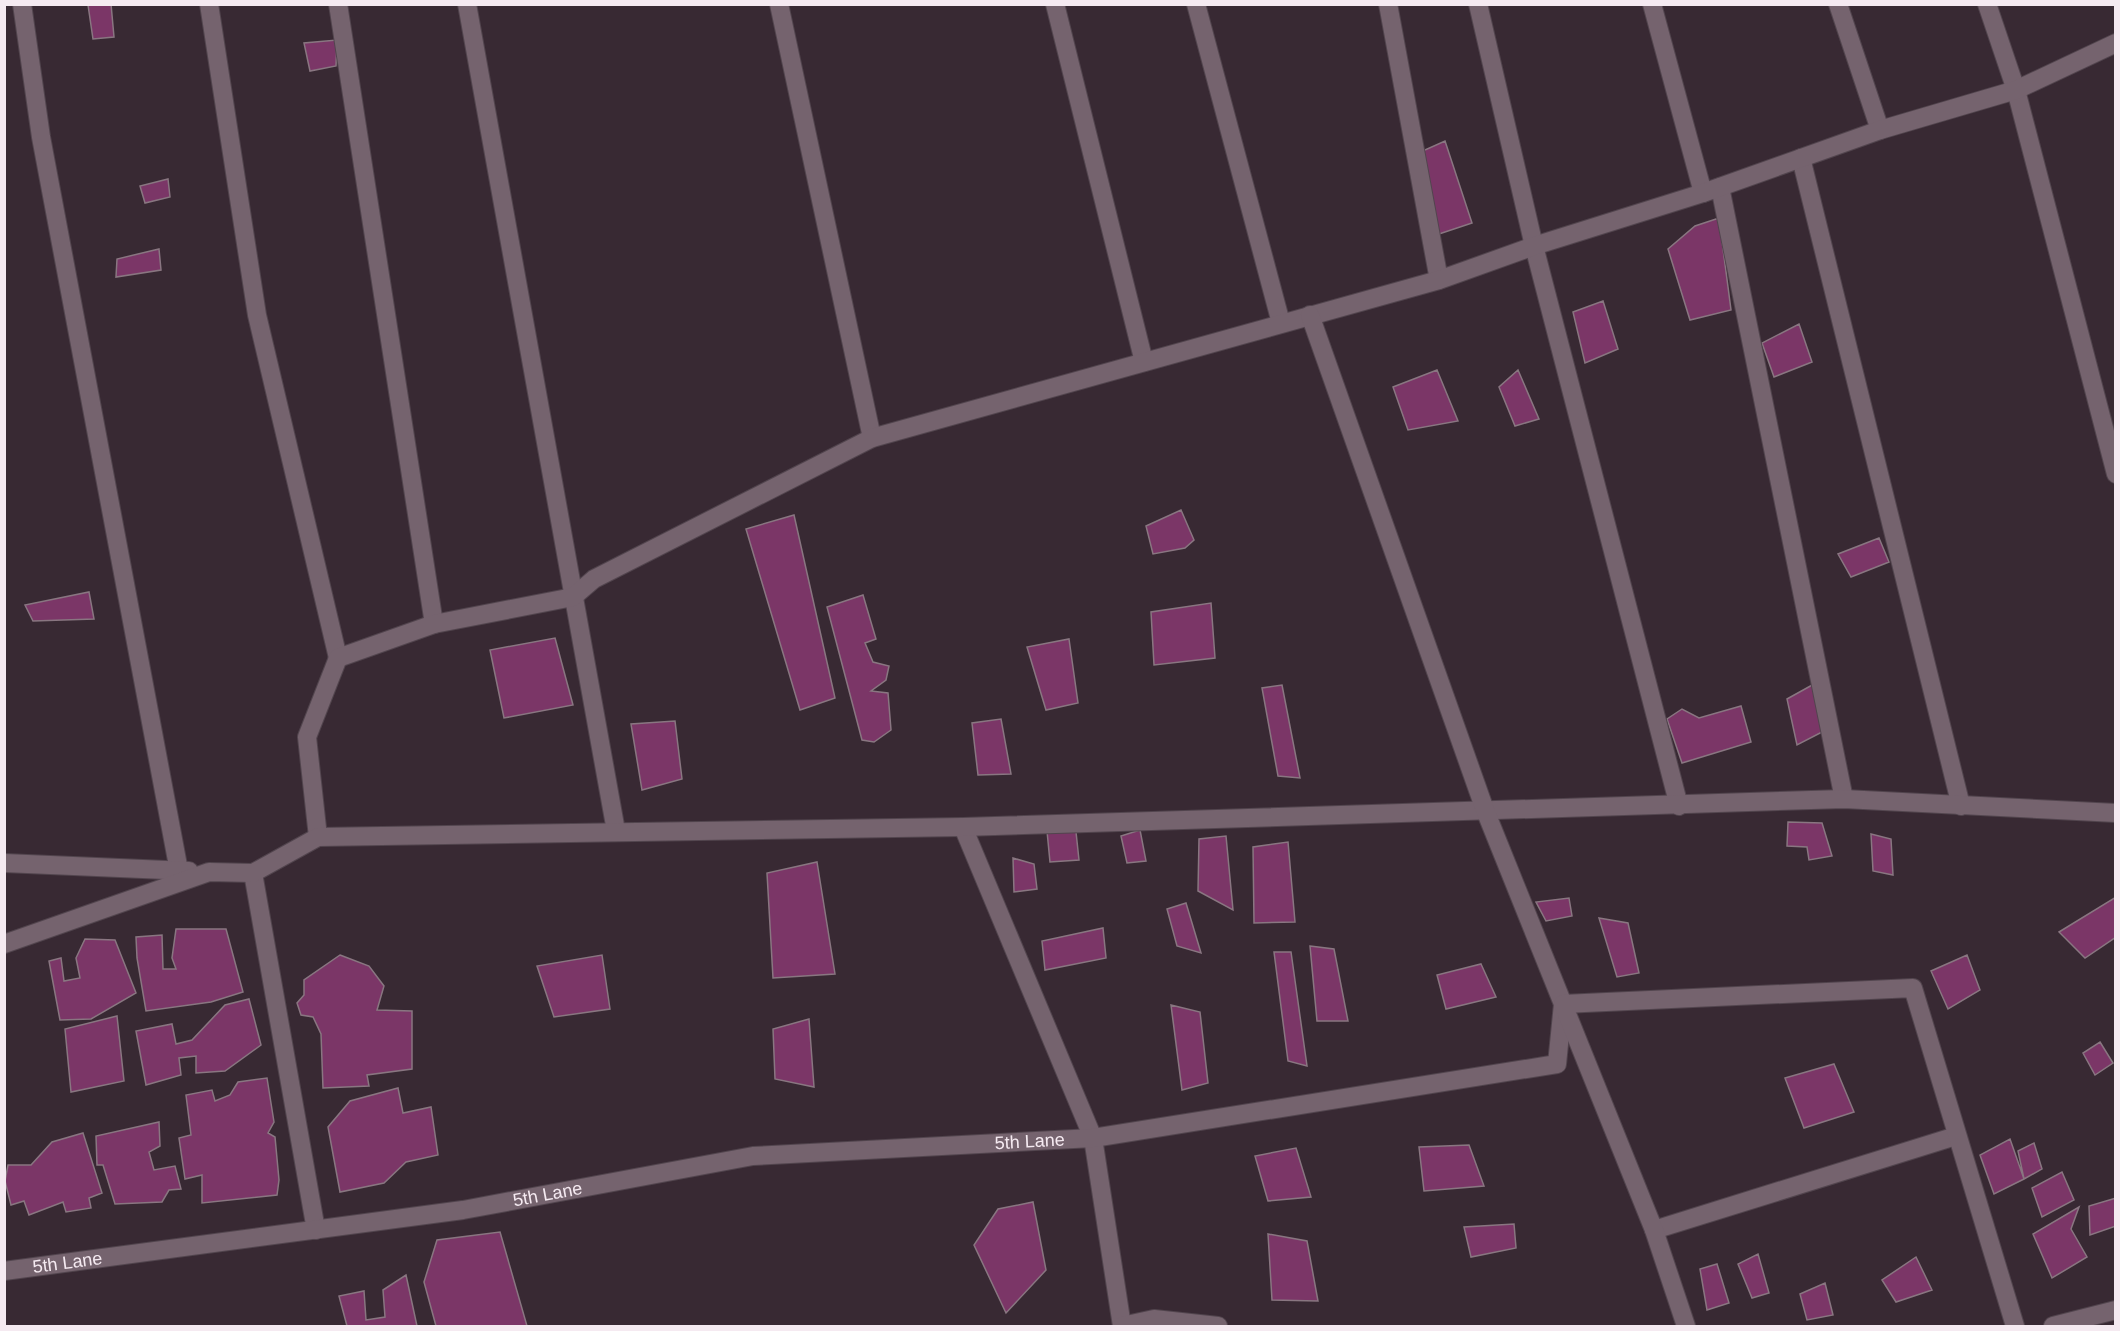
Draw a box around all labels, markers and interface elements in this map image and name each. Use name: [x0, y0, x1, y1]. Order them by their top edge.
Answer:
street label: 5th Lane: [994, 1130, 1065, 1153]
street label: 5th Lane: [511, 1178, 584, 1211]
street label: 5th Lane: [31, 1248, 104, 1277]

